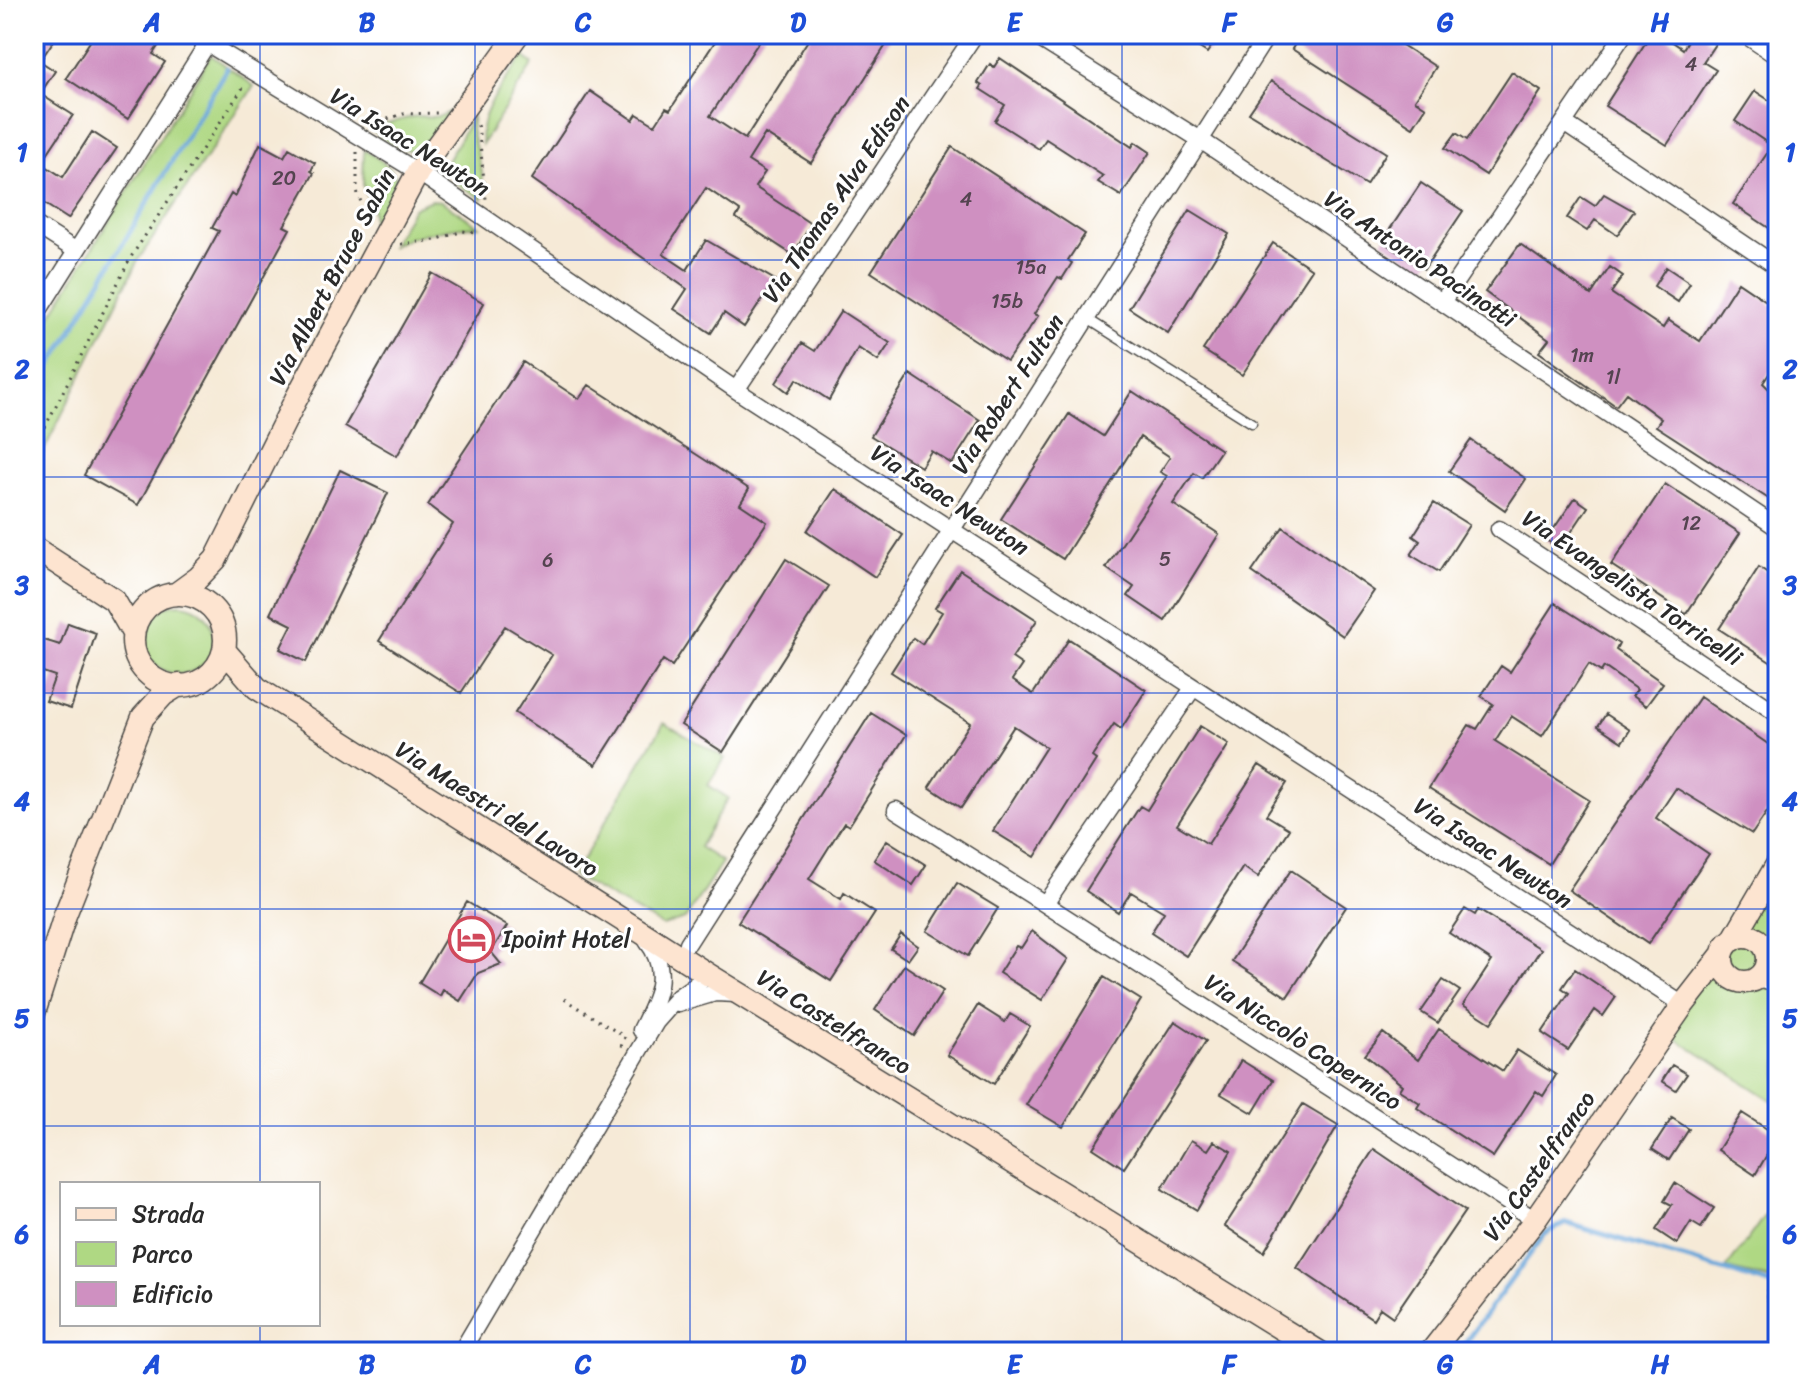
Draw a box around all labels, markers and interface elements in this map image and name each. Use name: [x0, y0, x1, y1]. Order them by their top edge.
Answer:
text: A: [142, 0, 161, 45]
text: B: [359, 0, 376, 45]
text: C: [574, 0, 592, 45]
text: D: [790, 0, 806, 45]
text: E: [1007, 0, 1024, 45]
text: F: [1221, 0, 1238, 45]
text: G: [1437, 0, 1454, 45]
text: H: [1651, 0, 1670, 45]
house number: 4: [1685, 47, 1697, 82]
street label: Via Isaac Newton: [321, 76, 499, 208]
street label: Via Thomas Alva Edison: [750, 86, 922, 312]
text: 1: [16, 129, 28, 175]
text: 1: [1784, 129, 1796, 175]
street label: Via Albert Bruce Sabin: [257, 161, 407, 393]
house number: 20: [272, 161, 296, 196]
street label: Via Antonio Pacinotti: [1315, 179, 1525, 340]
house number: 4: [960, 182, 972, 217]
house number: 15a: [1016, 250, 1046, 285]
house number: 15b: [991, 284, 1023, 319]
street label: Via Robert Fulton: [940, 305, 1076, 483]
house number: 1m: [1570, 338, 1594, 373]
text: 2: [13, 346, 30, 392]
text: 2: [1781, 346, 1798, 392]
house number: 1l: [1606, 360, 1621, 395]
street label: Via Isaac Newton: [862, 433, 1038, 567]
street label: Via Evangelista Torricelli: [1513, 498, 1752, 679]
house number: 12: [1681, 506, 1702, 541]
house number: 5: [1159, 542, 1171, 577]
house number: 6: [542, 543, 554, 578]
text: 3: [14, 562, 30, 608]
text: 3: [1782, 562, 1798, 608]
street label: Via Maestri del Lavoro: [387, 729, 607, 889]
text: 4: [14, 778, 30, 824]
text: 4: [1782, 778, 1798, 824]
street label: Via Isaac Newton: [1405, 786, 1581, 920]
hotel icon: Ipoint Hotel: [447, 915, 495, 963]
place label: Ipoint Hotel: [501, 918, 632, 960]
street label: Via Castelfranco: [748, 957, 920, 1087]
street label: Via Niccolò Copernico: [1195, 962, 1411, 1122]
text: 5: [14, 995, 30, 1041]
text: 5: [1782, 995, 1798, 1041]
street label: Via Castelfranco: [1471, 1082, 1607, 1250]
legend: [60, 1182, 320, 1326]
text: Strada: [132, 1193, 205, 1235]
text: 6: [14, 1211, 30, 1257]
text: 6: [1782, 1211, 1798, 1257]
text: Parco: [132, 1233, 193, 1275]
text: Edificio: [132, 1273, 213, 1315]
text: A: [142, 1341, 161, 1386]
text: B: [359, 1341, 376, 1386]
text: C: [574, 1341, 592, 1386]
text: D: [790, 1341, 806, 1386]
text: E: [1007, 1341, 1024, 1386]
text: F: [1221, 1341, 1238, 1386]
text: G: [1437, 1341, 1454, 1386]
text: H: [1651, 1341, 1670, 1386]

